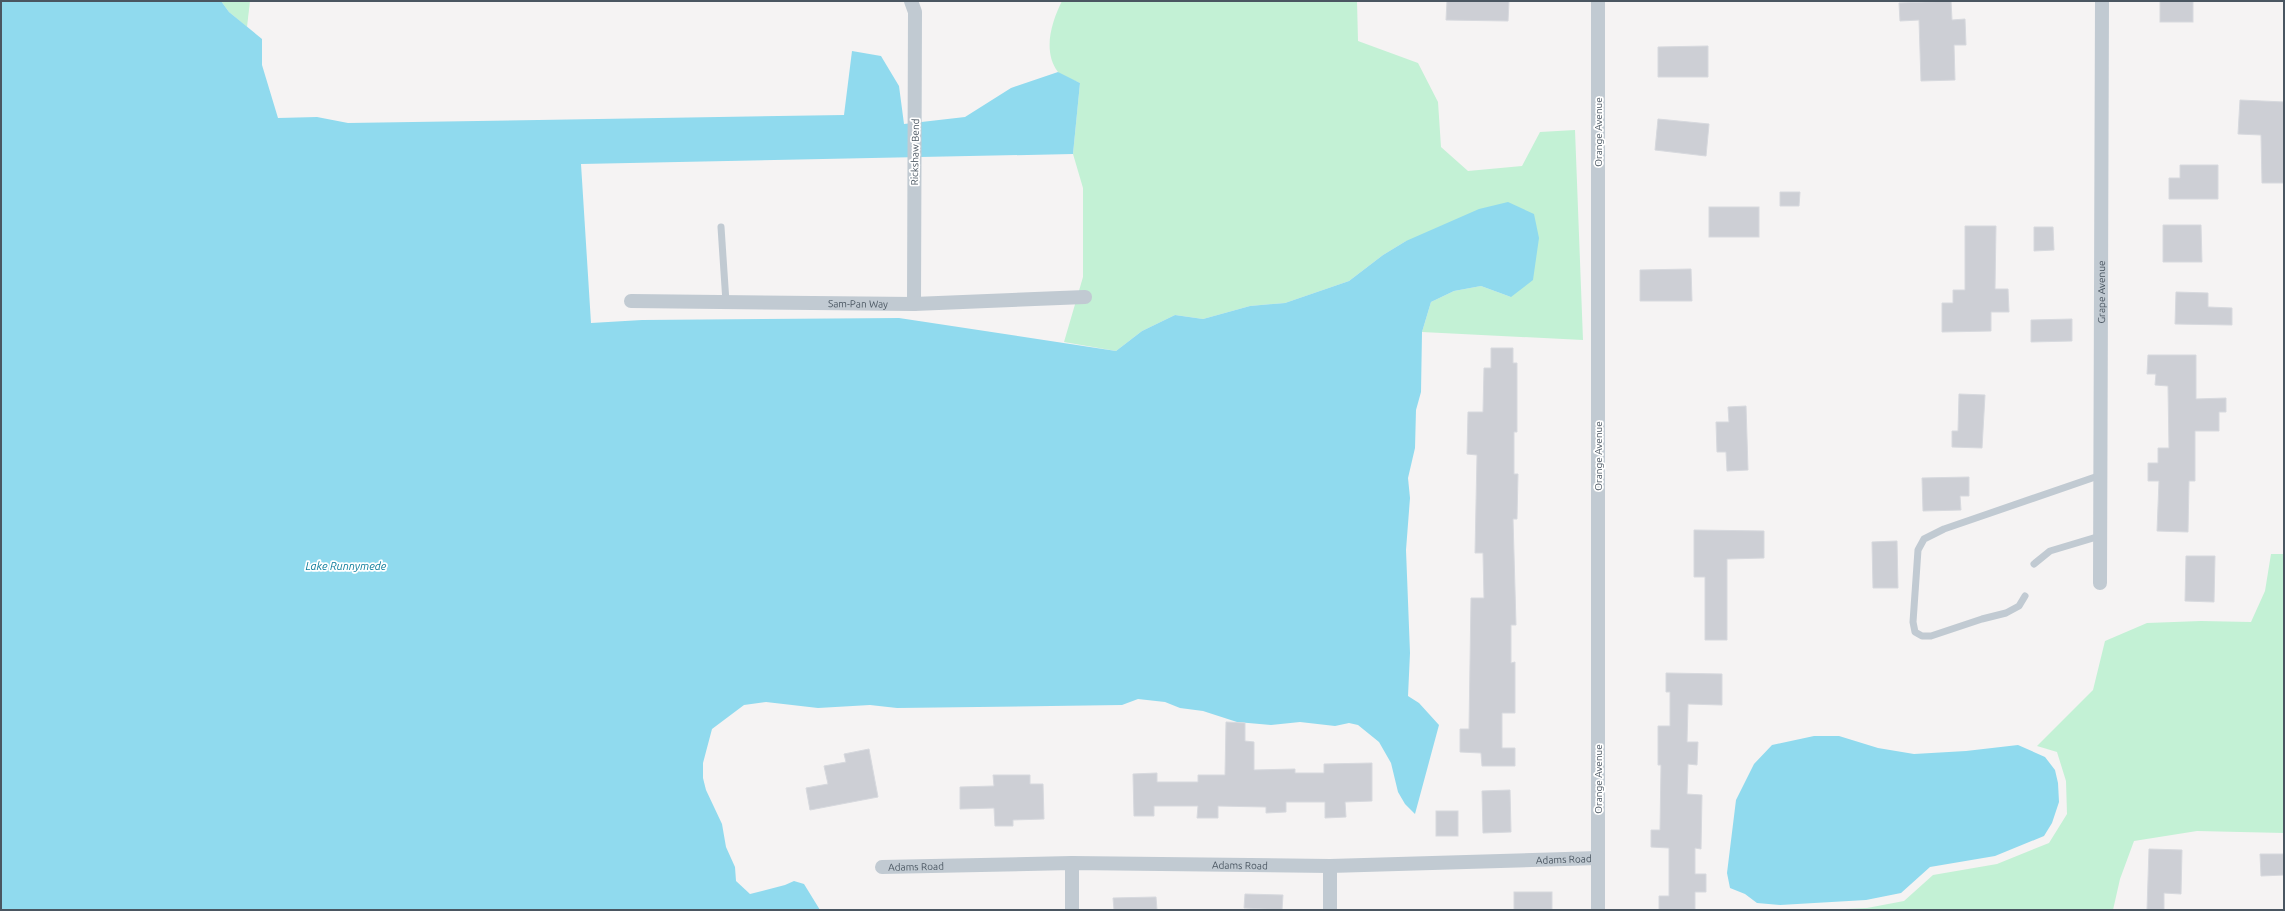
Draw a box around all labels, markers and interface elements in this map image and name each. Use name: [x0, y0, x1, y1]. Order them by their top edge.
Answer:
street label: Orange Avenue: [1593, 97, 1604, 167]
street label: Rickshaw Bend: [909, 118, 921, 186]
street label: Grape Avenue: [2095, 260, 2107, 324]
street label: Sam-Pan Way: [828, 298, 888, 309]
street label: Orange Avenue: [1593, 421, 1604, 491]
water label: Lake Runnymede: [306, 560, 387, 572]
street label: Orange Avenue: [1593, 744, 1604, 814]
street label: Adams Road: [1536, 853, 1592, 865]
street label: Adams Road: [1212, 859, 1268, 871]
street label: Adams Road: [888, 860, 944, 872]

